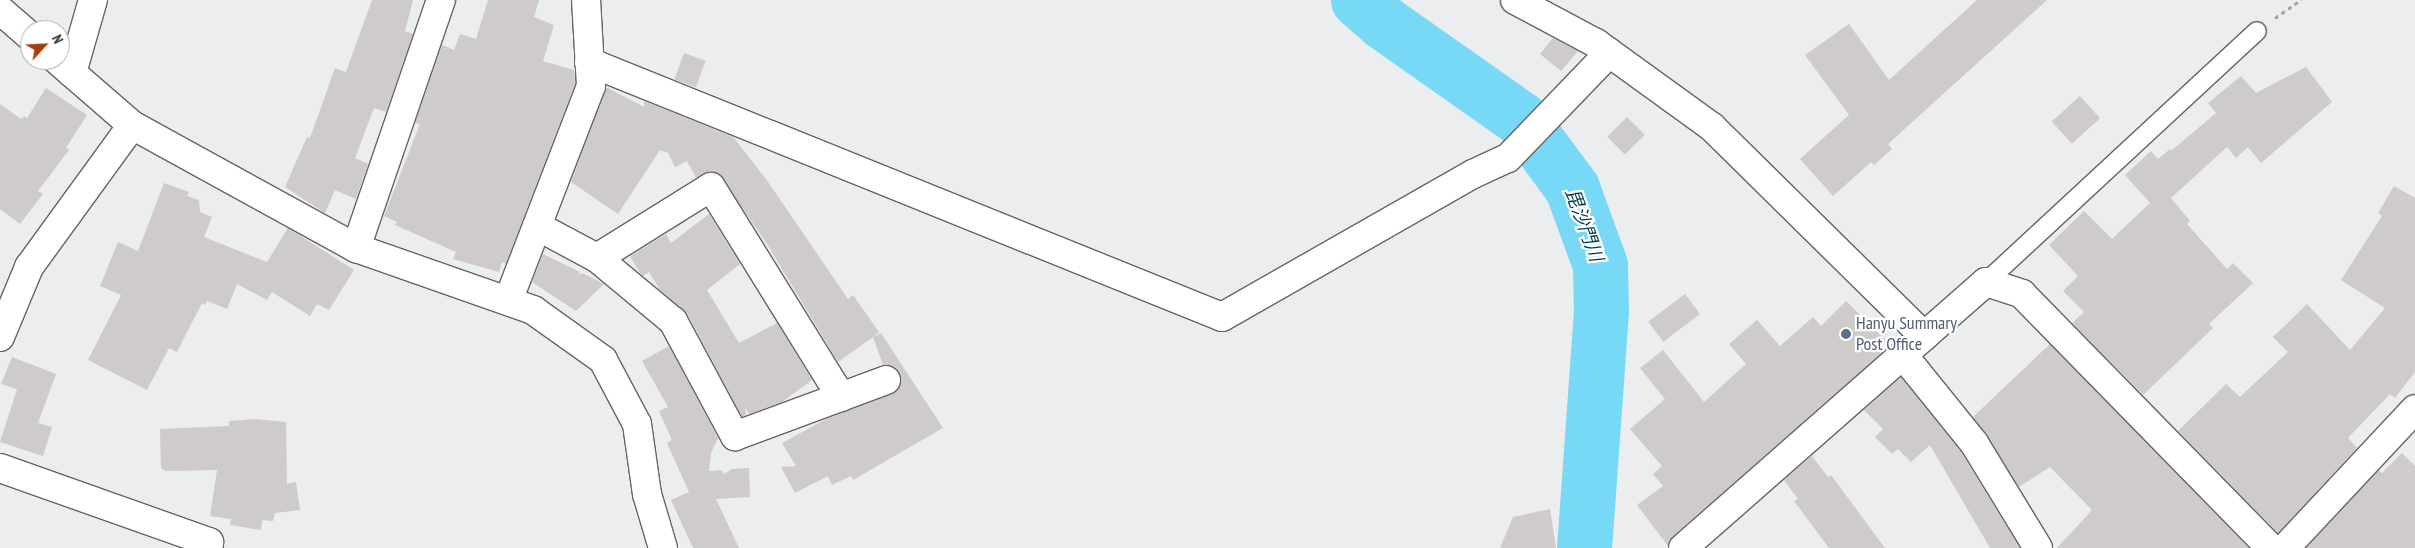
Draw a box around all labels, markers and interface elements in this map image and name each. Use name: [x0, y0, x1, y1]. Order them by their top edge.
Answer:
north arrow: [20, 20, 70, 70]
text: N: [48, 32, 67, 46]
water label: 毘沙門川: [1560, 185, 1608, 265]
place label: Hanyu Summary Post Office: [1856, 313, 1957, 356]
marker: Hanyu Summary Post Office: [1840, 328, 1852, 340]

